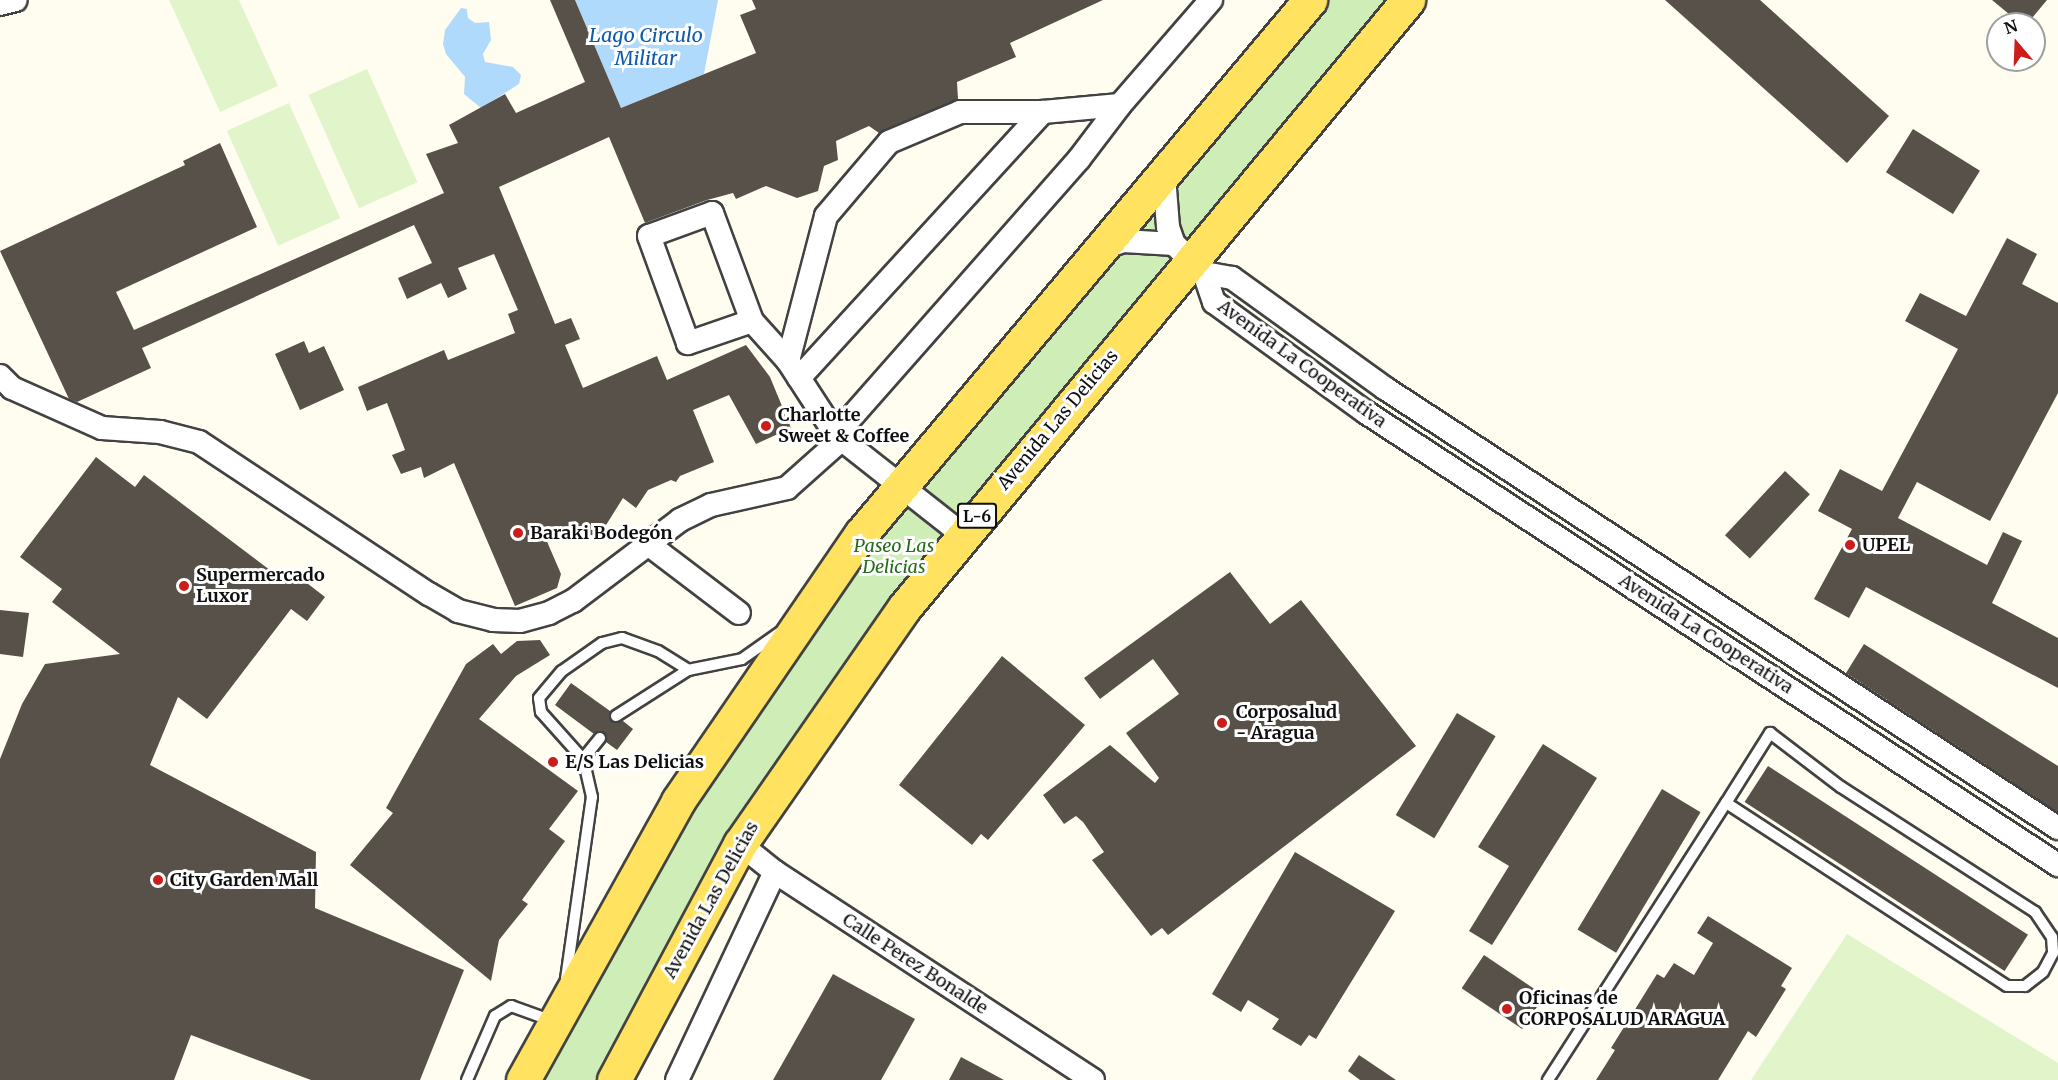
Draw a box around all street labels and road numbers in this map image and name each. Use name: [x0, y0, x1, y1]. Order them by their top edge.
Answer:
street label: Avenida La Cooperativa: [1213, 296, 1391, 432]
street label: Avenida Las Delicias: [993, 346, 1123, 494]
road number: L-6: [956, 503, 998, 529]
street label: Avenida La Cooperativa: [1615, 570, 1797, 698]
street label: Avenida Las Delicias: [659, 818, 763, 982]
street label: Calle Perez Bonalde: [838, 909, 992, 1019]

